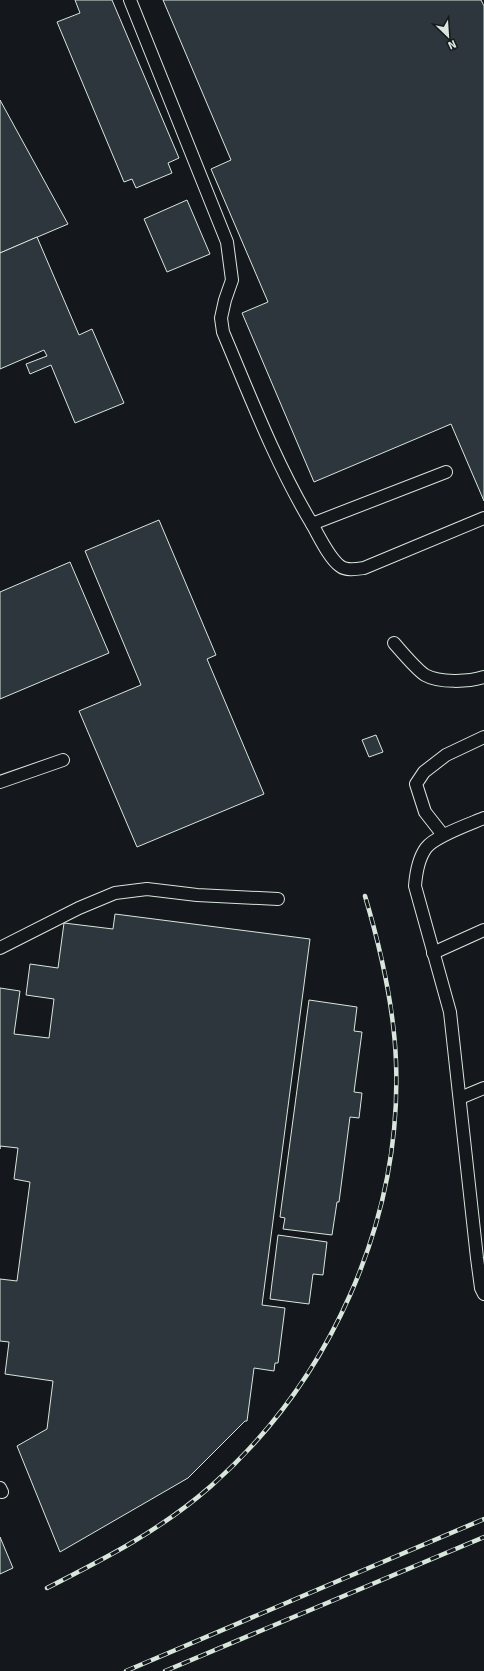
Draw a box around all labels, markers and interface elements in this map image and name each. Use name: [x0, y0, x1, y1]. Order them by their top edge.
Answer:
north arrow: [428, 16, 468, 56]
text: N: [446, 37, 458, 52]

